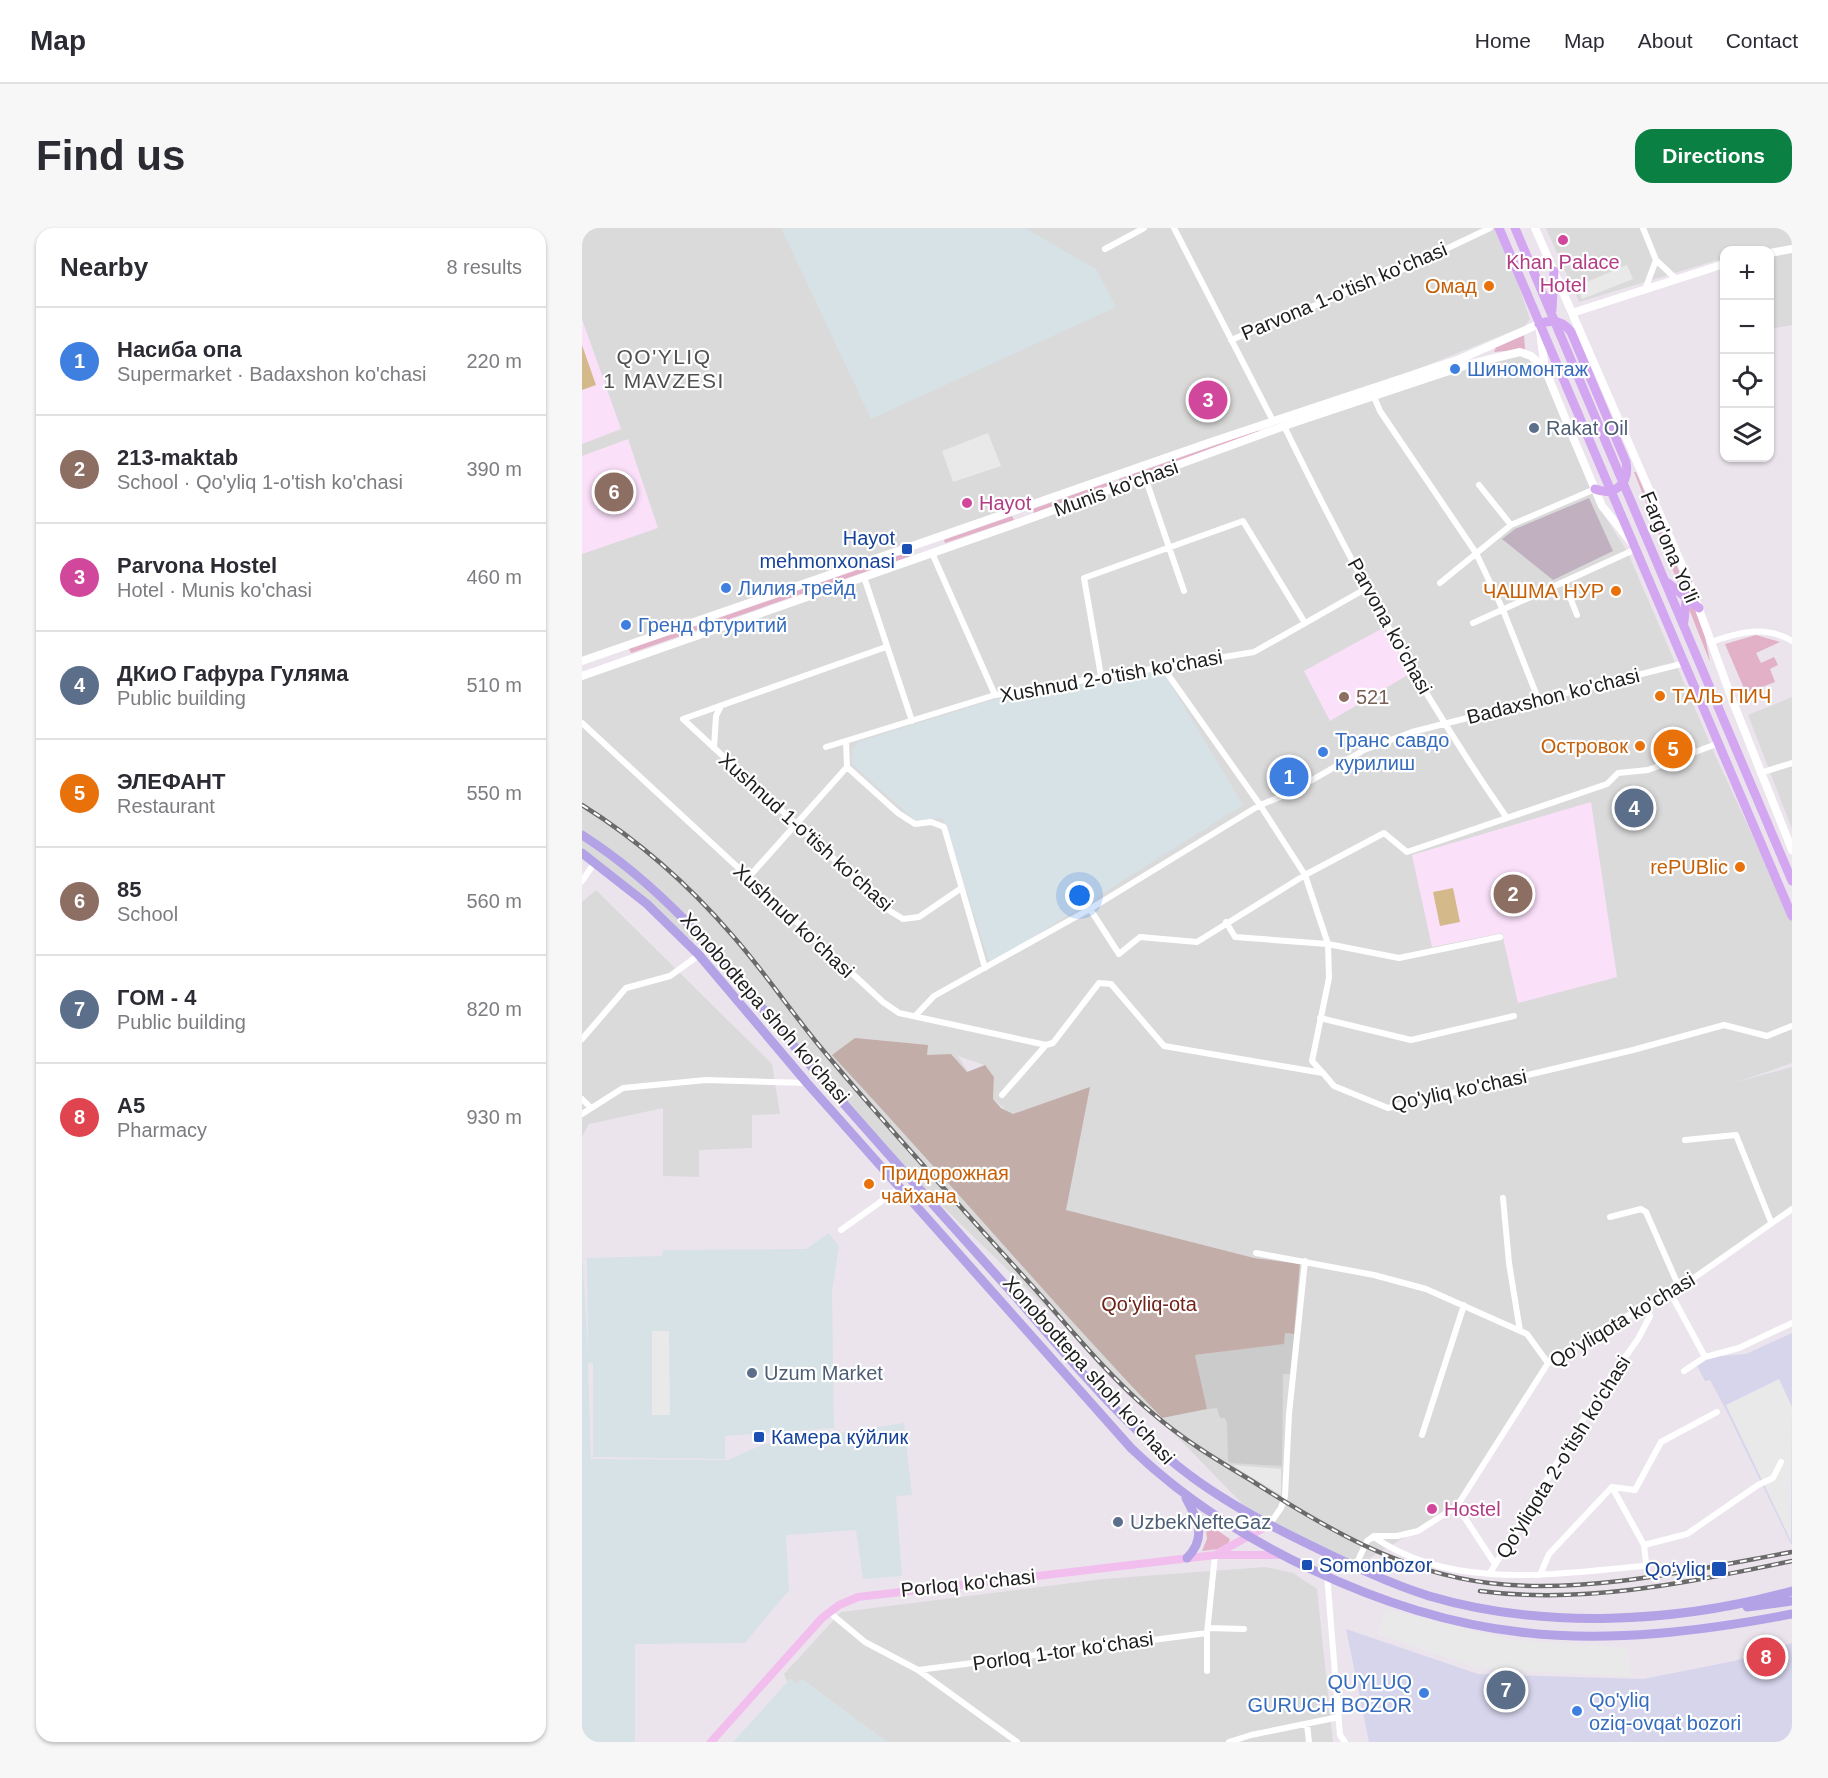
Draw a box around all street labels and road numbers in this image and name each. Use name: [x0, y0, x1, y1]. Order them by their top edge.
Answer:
street label: Parvona 1-o'tish ko'chasi: [1238, 238, 1450, 344]
street label: Munis ko'chasi: [1051, 455, 1181, 521]
street label: Farg'ona Yo'li: [1637, 488, 1703, 606]
street label: Parvona ko'chasi: [1344, 554, 1436, 698]
street label: Xushnud 2-o'tish ko'chasi: [998, 646, 1224, 706]
street label: Badaxshon ko'chasi: [1464, 664, 1642, 728]
street label: Xushnud 1-o'tish ko'chasi: [715, 748, 897, 916]
street label: Xushnud ko'chasi: [729, 860, 859, 982]
street label: Xonobodtepa shoh ko'chasi: [676, 908, 854, 1108]
street label: Qo'yliq ko'chasi: [1389, 1065, 1529, 1115]
street label: Qo'yliqota ko'chasi: [1545, 1268, 1699, 1372]
street label: Xonobodtepa shoh ko'chasi: [999, 1272, 1179, 1468]
street label: Qo'yliqota 2-o'tish ko'chasi: [1491, 1352, 1635, 1562]
street label: Porloq ko'chasi: [900, 1565, 1036, 1601]
street label: Porloq 1-tor koʻchasi: [971, 1627, 1155, 1675]

